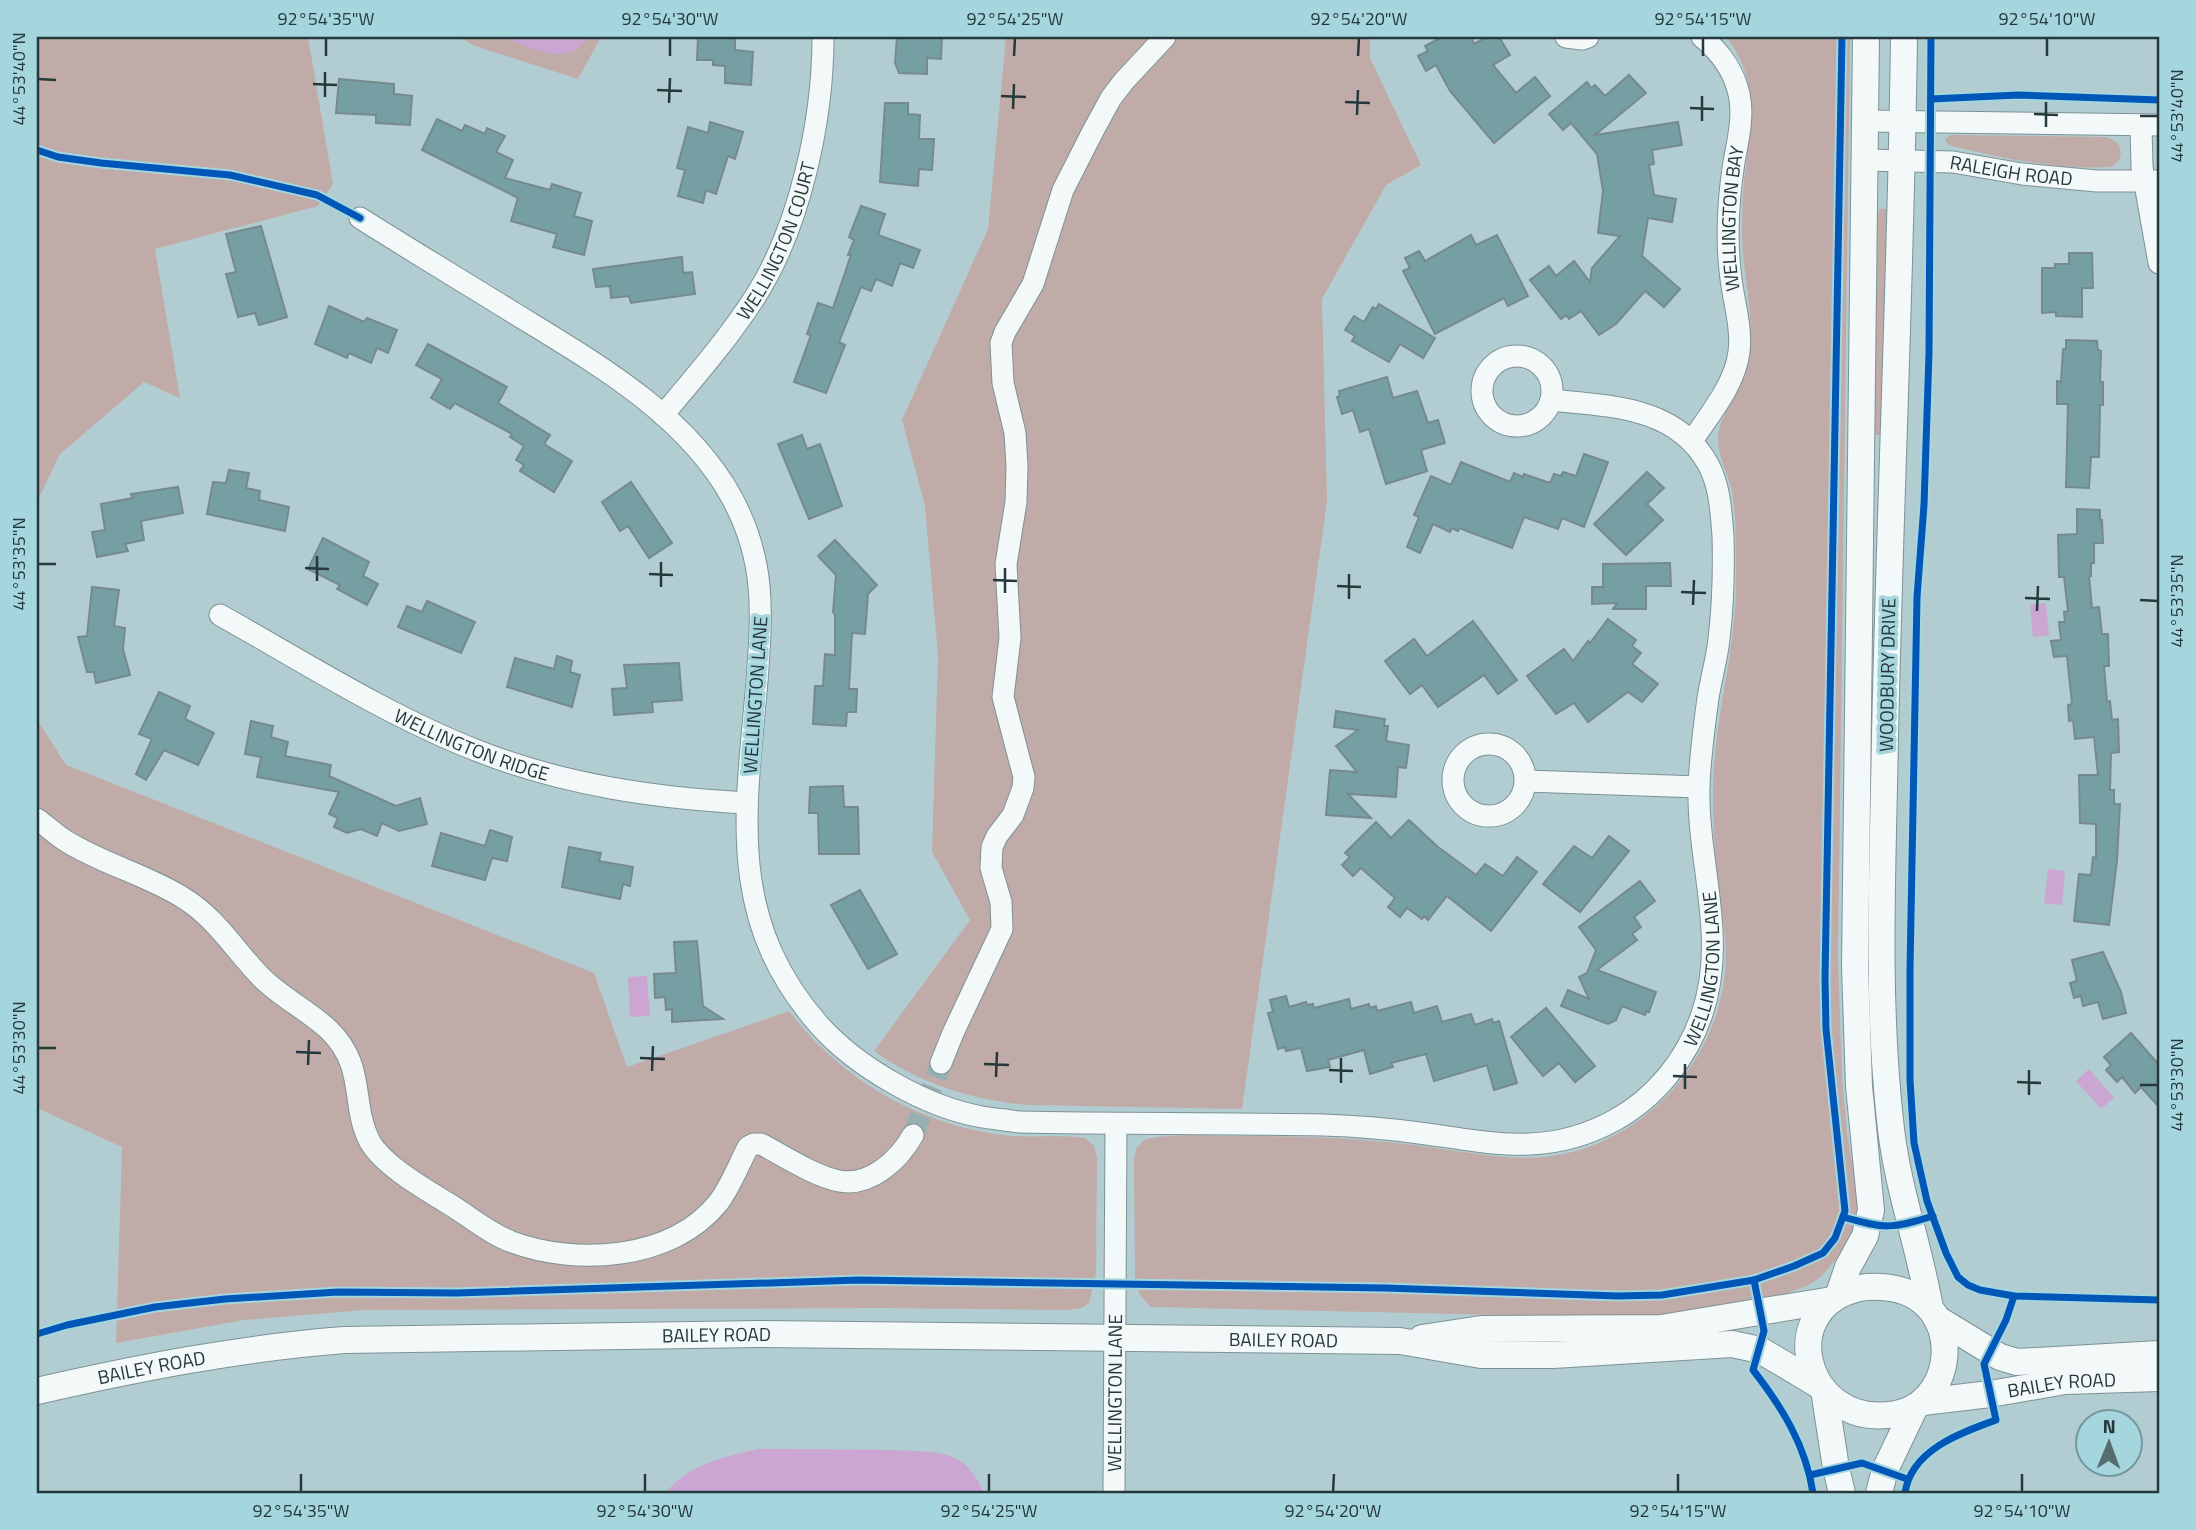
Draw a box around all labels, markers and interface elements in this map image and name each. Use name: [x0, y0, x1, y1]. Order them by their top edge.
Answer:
text: 92°54'35"W: [278, 5, 375, 32]
text: 92°54'30"W: [622, 5, 719, 32]
text: 92°54'25"W: [967, 5, 1064, 32]
text: 92°54'20"W: [1311, 5, 1408, 32]
text: 92°54'15"W: [1655, 5, 1752, 32]
text: 92°54'10"W: [1999, 5, 2096, 32]
text: 44°53'40"N: [5, 32, 32, 126]
text: 44°53'40"N: [2163, 69, 2190, 163]
street label: WELLINGTON BAY: [1713, 142, 1751, 293]
street label: RALEIGH ROAD: [1948, 147, 2074, 193]
street label: WELLINGTON COURT: [729, 159, 822, 326]
text: 44°53'35"N: [5, 517, 32, 611]
text: 44°53'35"N: [2163, 554, 2190, 648]
street label: WOODBURY DRIVE: [1871, 598, 1902, 752]
street label: WELLINGTON LANE: [735, 615, 774, 775]
street label: WELLINGTON RIDGE: [389, 700, 553, 788]
street label: WELLINGTON LANE: [1675, 890, 1726, 1051]
text: 44°53'30"N: [5, 1001, 32, 1095]
text: 44°53'30"N: [2163, 1038, 2190, 1132]
street label: WELLINGTON LANE: [1099, 1314, 1129, 1472]
street label: BAILEY ROAD: [662, 1319, 771, 1349]
street label: BAILEY ROAD: [1229, 1324, 1338, 1354]
street label: BAILEY ROAD: [95, 1342, 208, 1391]
street label: BAILEY ROAD: [2005, 1364, 2116, 1405]
north arrow: [2074, 1408, 2144, 1478]
text: N: [2102, 1411, 2116, 1440]
text: 92°54'35"W: [253, 1497, 350, 1524]
text: 92°54'30"W: [597, 1497, 694, 1524]
text: 92°54'25"W: [941, 1497, 1038, 1524]
text: 92°54'20"W: [1285, 1497, 1382, 1524]
text: 92°54'15"W: [1630, 1497, 1727, 1524]
text: 92°54'10"W: [1974, 1497, 2071, 1524]

